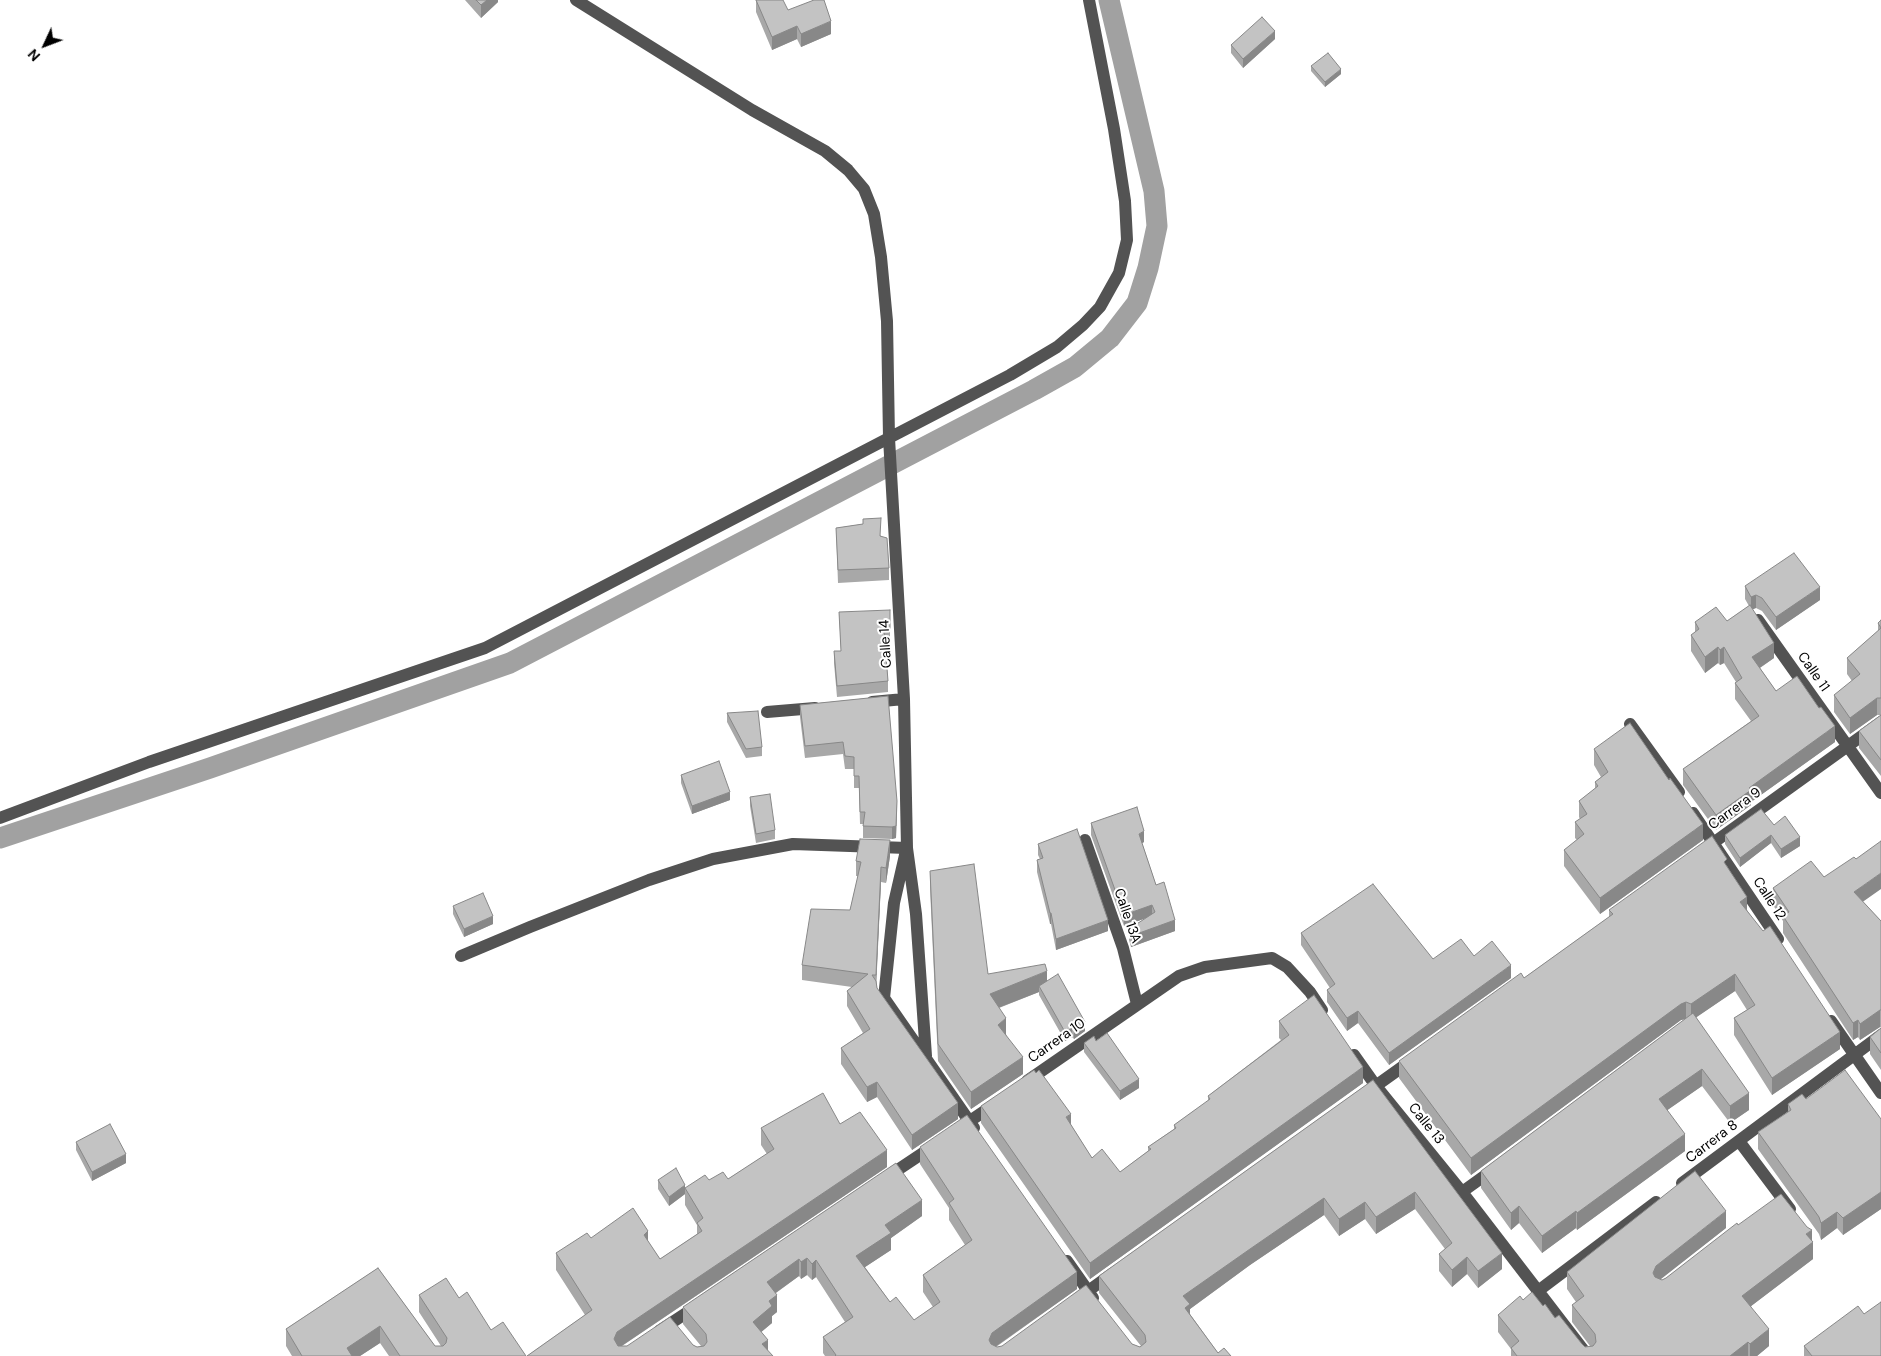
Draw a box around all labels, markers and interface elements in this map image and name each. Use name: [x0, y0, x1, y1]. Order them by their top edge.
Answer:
north arrow: [20, 20, 70, 70]
text: N: [24, 45, 44, 65]
street label: Calle 14: [876, 619, 896, 669]
street label: Calle 11: [1793, 649, 1833, 695]
street label: Carrera 9: [1705, 784, 1765, 834]
street label: Calle 12: [1749, 874, 1789, 924]
street label: Calle 13A: [1110, 886, 1144, 946]
street label: Carrera 10: [1025, 1015, 1089, 1067]
street label: Calle 13: [1404, 1100, 1448, 1148]
street label: Carrera 8: [1683, 1117, 1741, 1167]

